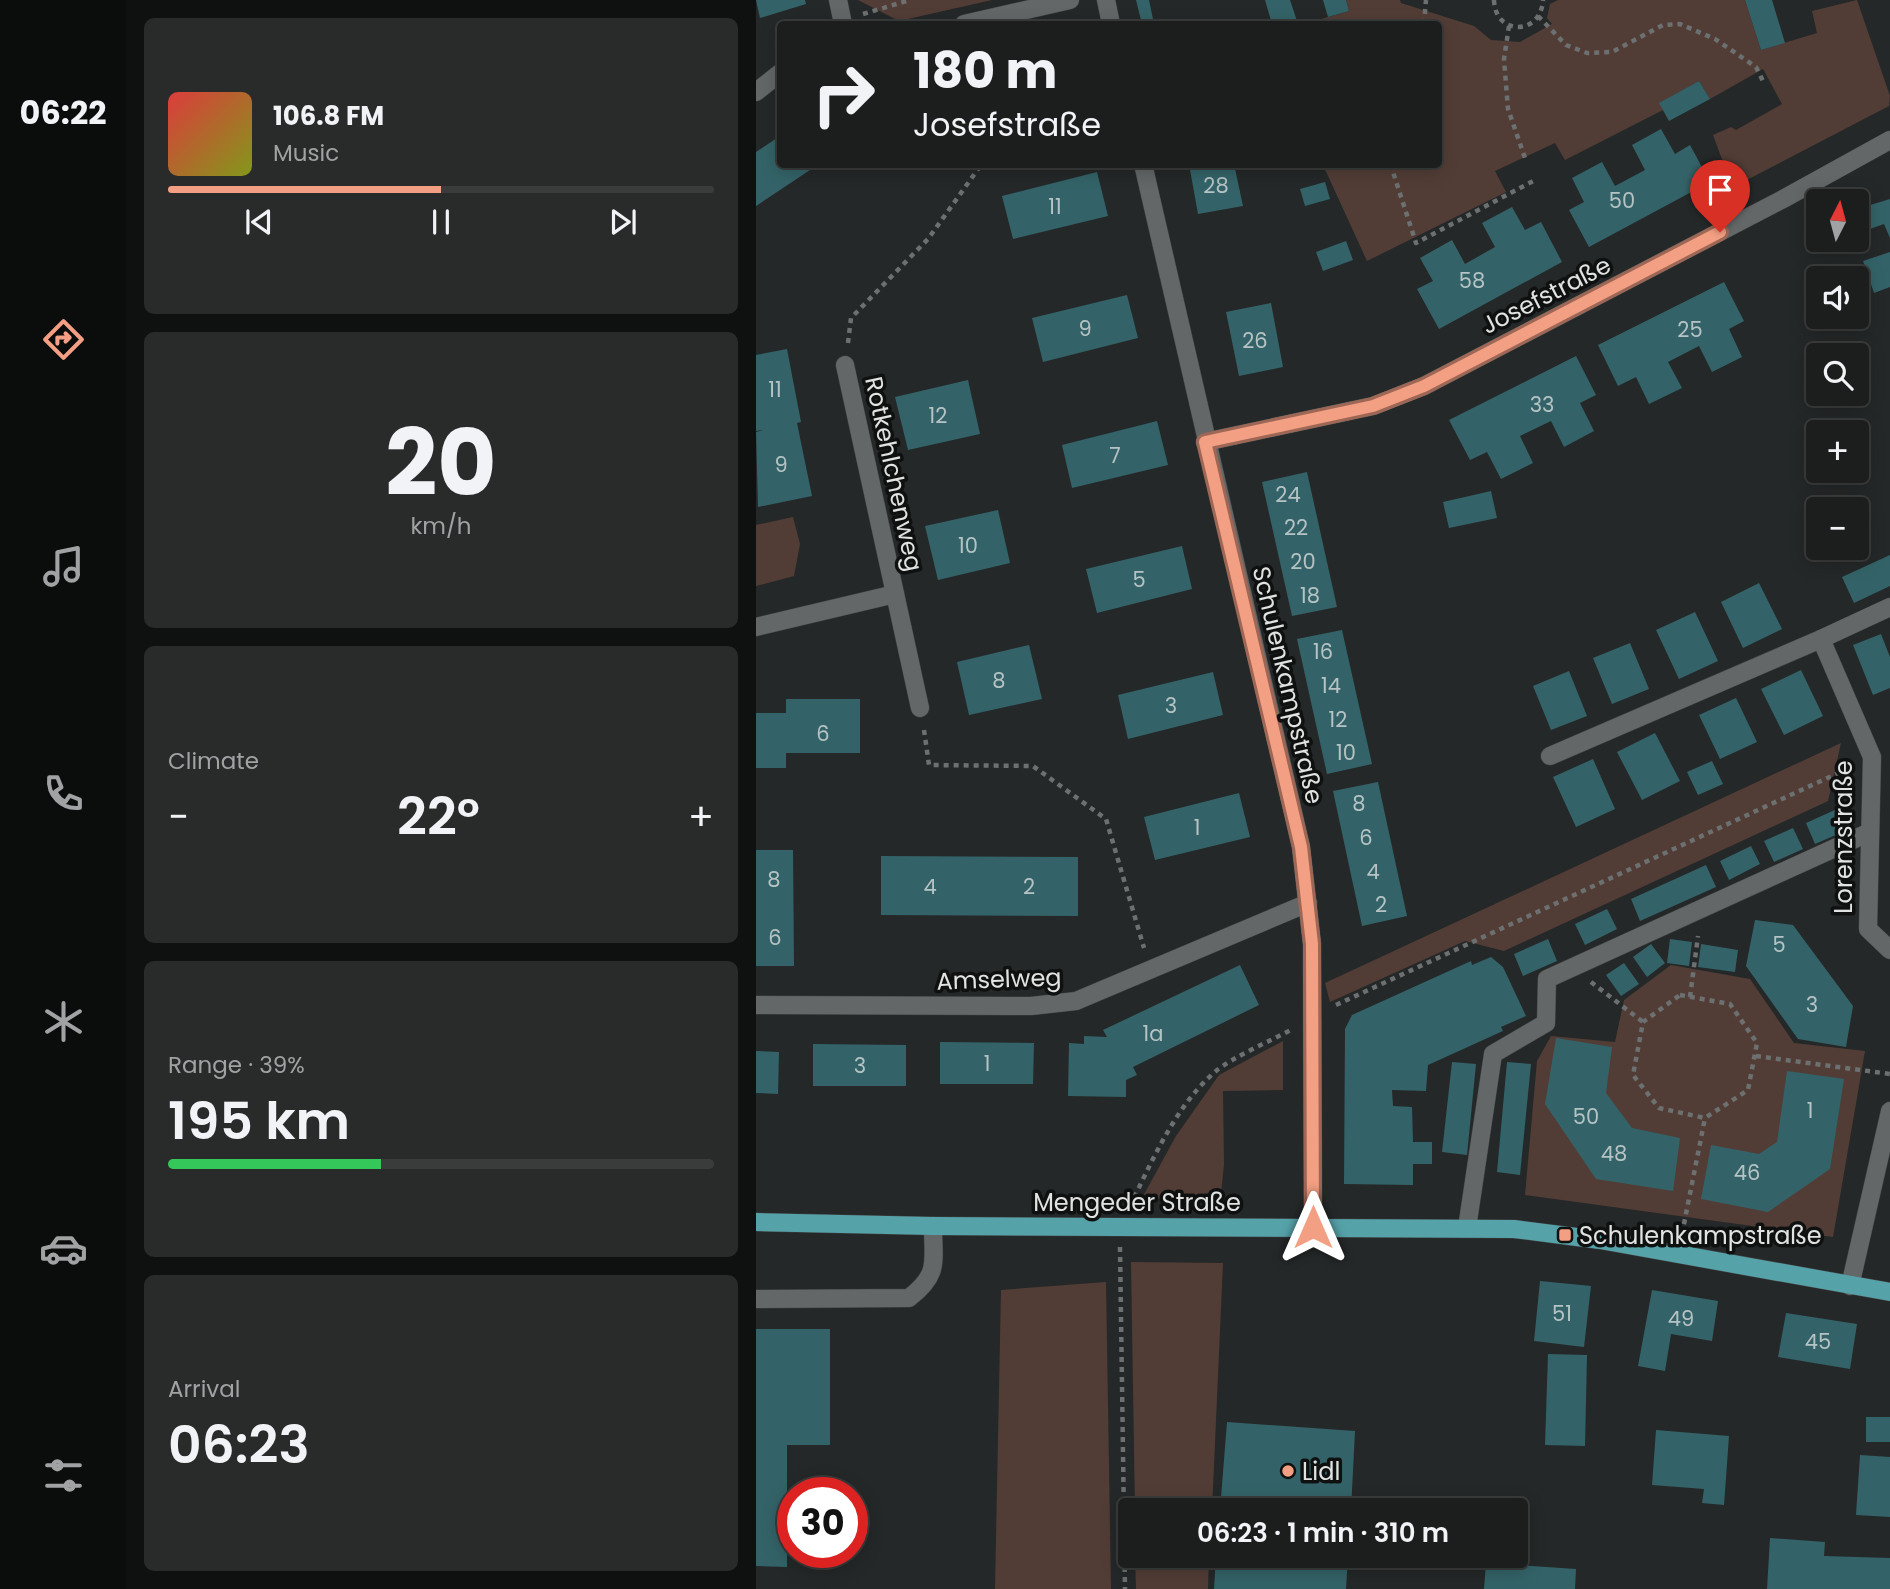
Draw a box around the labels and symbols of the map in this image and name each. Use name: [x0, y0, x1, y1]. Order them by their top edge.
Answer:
pin: [1690, 160, 1750, 232]
house number: 28: [1203, 171, 1229, 200]
house number: 50: [1609, 186, 1635, 215]
north arrow: [1806, 189, 1869, 252]
house number: 11: [1048, 192, 1062, 221]
street label: Josefstraße: [1476, 248, 1616, 342]
house number: 58: [1459, 266, 1485, 295]
house number: 9: [1078, 314, 1092, 343]
house number: 25: [1677, 315, 1703, 344]
house number: 26: [1242, 326, 1268, 355]
street label: Rotkehlchenweg: [857, 374, 931, 574]
house number: 11: [768, 375, 782, 404]
house number: 33: [1530, 390, 1554, 419]
house number: 12: [929, 401, 947, 430]
house number: 7: [1109, 441, 1121, 470]
house number: 9: [774, 450, 788, 479]
house number: 24: [1275, 480, 1301, 509]
house number: 22: [1284, 513, 1308, 542]
house number: 10: [958, 531, 978, 560]
house number: 20: [1290, 547, 1316, 576]
street label: Schulenkampstraße: [1245, 563, 1331, 807]
house number: 5: [1132, 565, 1146, 594]
house number: 18: [1300, 581, 1320, 610]
house number: 16: [1313, 637, 1333, 666]
house number: 8: [992, 666, 1006, 695]
house number: 14: [1321, 671, 1341, 700]
house number: 3: [1165, 691, 1177, 720]
house number: 12: [1329, 705, 1347, 734]
house number: 6: [816, 719, 830, 748]
house number: 10: [1336, 738, 1356, 767]
street label: Lorenzstraße: [1827, 760, 1860, 914]
house number: 8: [1352, 789, 1366, 818]
house number: 1: [1194, 813, 1200, 842]
house number: 6: [1359, 823, 1373, 852]
house number: 4: [1366, 857, 1380, 886]
house number: 8: [767, 865, 781, 894]
house number: 4: [923, 872, 937, 901]
house number: 2: [1023, 872, 1035, 901]
house number: 2: [1375, 890, 1387, 919]
house number: 6: [768, 923, 782, 952]
house number: 5: [1772, 930, 1786, 959]
street label: Amselweg: [936, 960, 1062, 998]
house number: 3: [1806, 990, 1818, 1019]
house number: 1a: [1143, 1019, 1163, 1048]
house number: 1: [984, 1049, 990, 1078]
house number: 3: [854, 1051, 866, 1080]
house number: 1: [1807, 1096, 1813, 1125]
house number: 50: [1573, 1102, 1599, 1131]
house number: 48: [1601, 1139, 1627, 1168]
house number: 46: [1734, 1158, 1760, 1187]
street label: Mengeder Straße: [1033, 1186, 1241, 1219]
position arrow: [1276, 1190, 1350, 1264]
place label: Schulenkampstraße: [1579, 1219, 1822, 1252]
marker: Schulenkampstraße: [1557, 1227, 1573, 1243]
house number: 51: [1552, 1299, 1572, 1328]
house number: 49: [1668, 1304, 1694, 1333]
house number: 45: [1805, 1327, 1831, 1356]
place label: Lidl: [1302, 1455, 1340, 1488]
marker: Lidl: [1280, 1463, 1296, 1479]
speed limit sign: 30: [777, 1477, 868, 1568]

